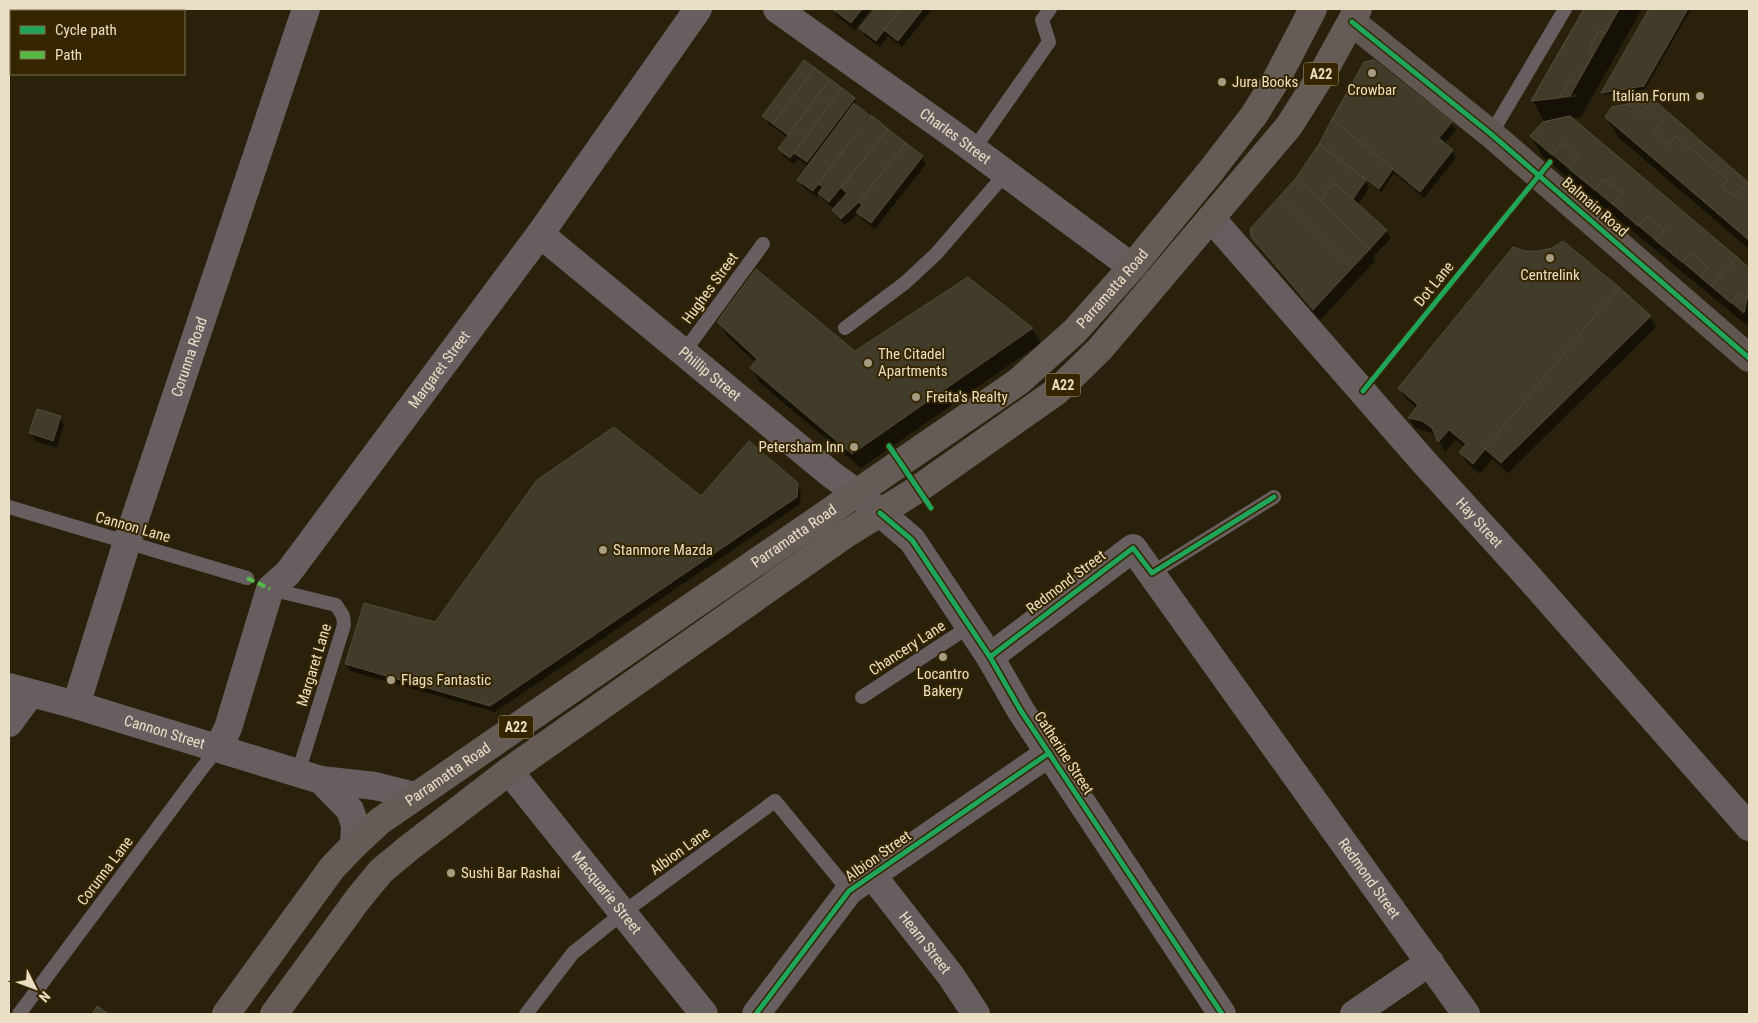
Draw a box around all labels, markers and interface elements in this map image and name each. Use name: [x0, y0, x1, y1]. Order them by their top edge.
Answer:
legend: [10, 10, 185, 75]
text: Cycle path: [55, 21, 117, 39]
text: Path: [55, 46, 82, 64]
road number: A22: [1304, 62, 1338, 86]
marker: Crowbar: [1366, 67, 1378, 79]
place label: Jura Books: [1232, 73, 1298, 91]
marker: Jura Books: [1216, 76, 1228, 88]
place label: Crowbar: [1347, 81, 1397, 99]
place label: Italian Forum: [1612, 87, 1690, 105]
marker: Italian Forum: [1694, 90, 1706, 102]
street label: Charles Street: [916, 104, 994, 168]
street label: Balmain Road: [1558, 173, 1632, 241]
street label: Parramatta Road: [1073, 245, 1152, 332]
street label: Hughes Street: [678, 249, 742, 327]
marker: Centrelink: [1544, 252, 1556, 264]
street label: Dot Lane: [1410, 258, 1458, 310]
place label: Centrelink: [1520, 266, 1580, 284]
street label: Corunna Road: [167, 315, 211, 399]
street label: Margaret Street: [404, 327, 474, 412]
street label: Phillip Street: [675, 343, 744, 405]
place label: The Citadel Apartments: [878, 345, 948, 380]
marker: The Citadel Apartments: [862, 357, 874, 369]
road number: A22: [1046, 374, 1080, 396]
place label: Freita's Realty: [926, 388, 1008, 406]
marker: Freita's Realty: [910, 391, 922, 403]
place label: Petersham Inn: [758, 438, 844, 456]
marker: Petersham Inn: [848, 441, 860, 453]
street label: Hay Street: [1452, 494, 1507, 551]
street label: Parramatta Road: [748, 501, 840, 572]
street label: Cannon Lane: [93, 508, 173, 546]
place label: Stanmore Mazda: [613, 541, 713, 559]
marker: Stanmore Mazda: [597, 544, 609, 556]
street label: Redmond Street: [1023, 546, 1109, 618]
street label: Chancery Lane: [866, 617, 948, 679]
street label: Margaret Lane: [293, 621, 335, 709]
marker: Locantro Bakery: [937, 651, 949, 663]
place label: Locantro Bakery: [917, 665, 969, 700]
place label: Flags Fantastic: [401, 671, 491, 689]
marker: Flags Fantastic: [385, 674, 397, 686]
street label: Catherine Street: [1030, 708, 1098, 798]
street label: Cannon Street: [122, 711, 207, 753]
road number: A22: [498, 716, 534, 739]
street label: Parramatta Road: [402, 739, 494, 810]
street label: Albion Lane: [646, 823, 714, 879]
street label: Albion Street: [842, 827, 914, 885]
street label: Corunna Lane: [73, 833, 137, 909]
street label: Redmond Street: [1334, 835, 1404, 922]
street label: Macquarie Street: [568, 848, 645, 938]
place label: Sushi Bar Rashai: [461, 864, 560, 882]
marker: Sushi Bar Rashai: [445, 867, 457, 879]
street label: Hearn Street: [895, 908, 955, 977]
north arrow: [10, 963, 60, 1013]
text: N: [36, 988, 53, 1005]

